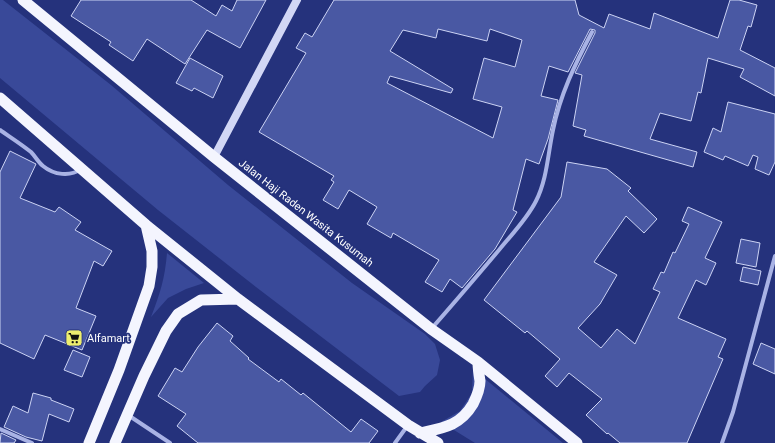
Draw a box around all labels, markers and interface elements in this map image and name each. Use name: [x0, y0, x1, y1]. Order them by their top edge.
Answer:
street label: Jalan Haji Raden Wasita Kusumah: [236, 156, 376, 270]
supermarket icon: Alfamart: [64, 328, 84, 348]
place label: Alfamart: [87, 332, 130, 345]

